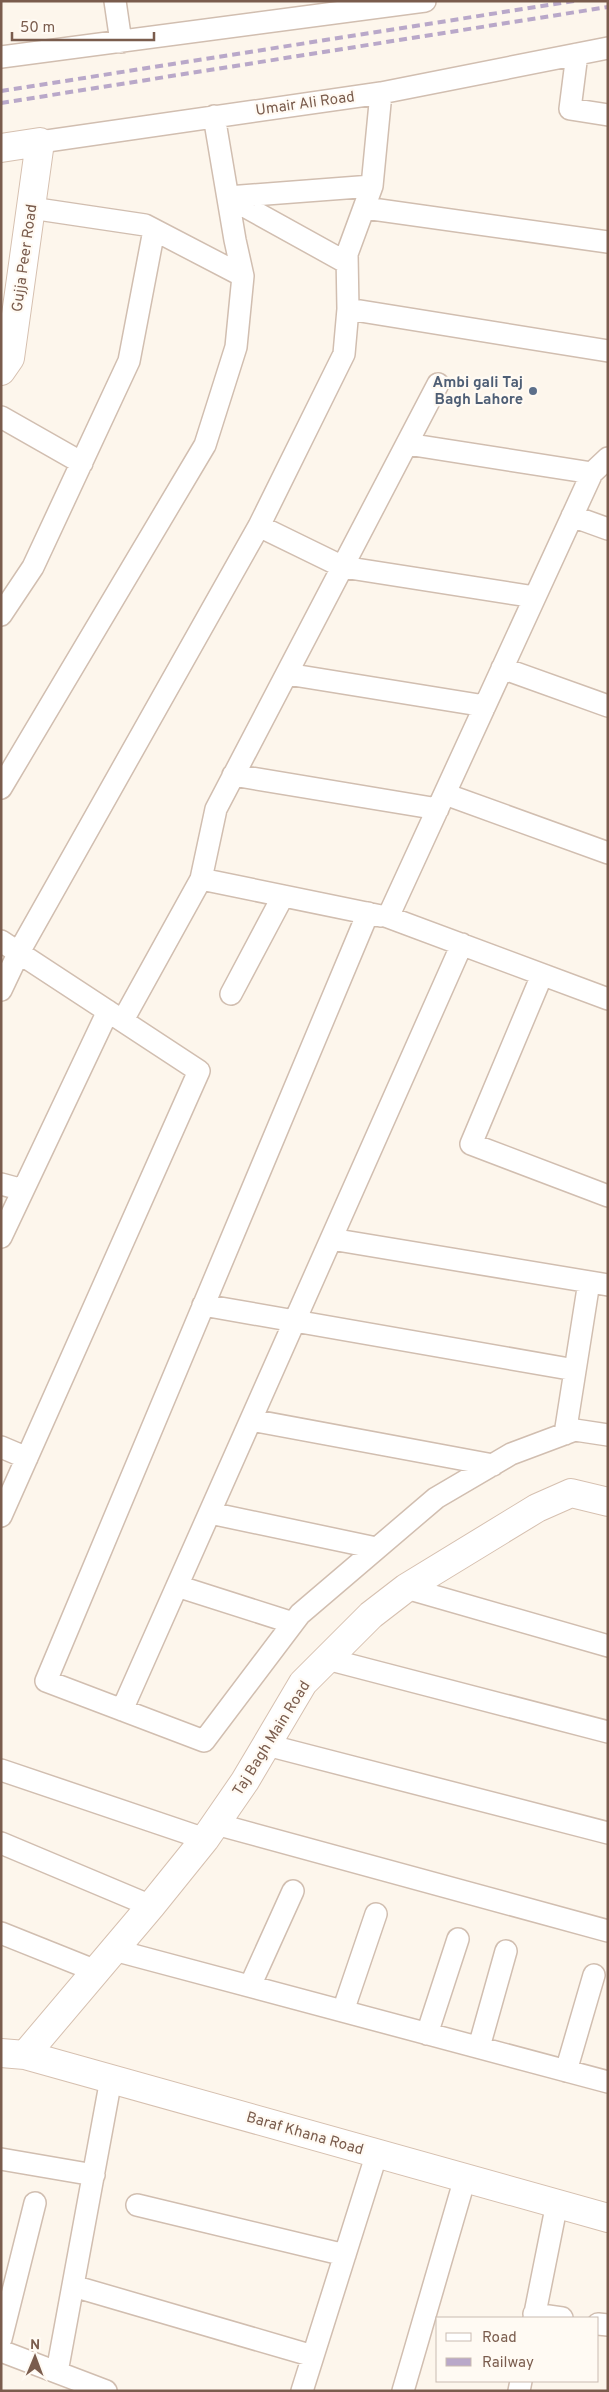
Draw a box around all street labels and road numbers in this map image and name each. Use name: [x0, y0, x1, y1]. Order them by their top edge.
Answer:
street label: Umair Ali Road: [254, 88, 356, 121]
street label: Gujja Peer Road: [9, 203, 42, 313]
street label: Taj Bagh Main Road: [229, 1678, 315, 1800]
street label: Baraf Khana Road: [244, 2109, 365, 2160]

